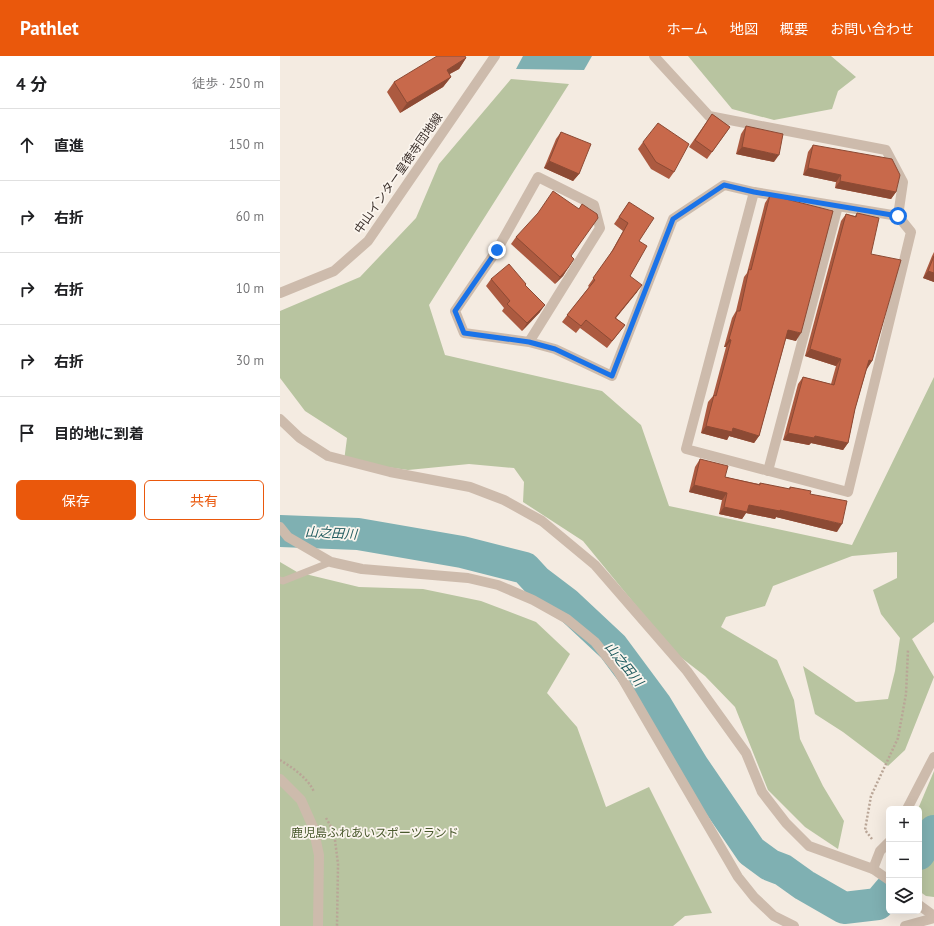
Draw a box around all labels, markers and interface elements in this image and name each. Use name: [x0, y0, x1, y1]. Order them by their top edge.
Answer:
text: Pathlet: [20, 16, 79, 40]
text: ホーム: [666, 20, 708, 38]
text: 地図: [730, 20, 758, 38]
text: 概要: [780, 20, 808, 38]
text: お問い合わせ: [830, 20, 914, 38]
text: 4 分: [16, 73, 47, 95]
text: 徒歩 · 250 m: [192, 75, 264, 92]
street label: 中山インター皇徳寺団地線: [351, 110, 445, 236]
icon: ahead: [16, 134, 38, 156]
text: 直進: [54, 136, 84, 155]
text: 150 m: [229, 136, 264, 153]
icon: right: [16, 206, 38, 228]
route start: [889, 207, 907, 225]
text: 右折: [54, 208, 84, 227]
text: 60 m: [236, 208, 264, 225]
route end: [488, 241, 506, 259]
icon: right: [16, 278, 38, 300]
text: 右折: [54, 280, 84, 299]
text: 10 m: [236, 280, 264, 297]
icon: right: [16, 350, 38, 372]
text: 右折: [54, 352, 84, 371]
text: 30 m: [236, 352, 264, 369]
icon: arrive: [16, 422, 38, 444]
text: 目的地に到着: [54, 424, 144, 443]
button: 保存: [16, 480, 136, 520]
button: 共有: [144, 480, 264, 520]
water label: 山之田川: [305, 523, 359, 543]
water label: 山之田川: [601, 638, 648, 691]
map controls: [886, 806, 922, 914]
button: +: [886, 806, 922, 842]
park label: 鹿児島ふれあいスポーツランド: [291, 825, 459, 840]
button: −: [886, 842, 922, 878]
button: layers: [886, 878, 922, 914]

